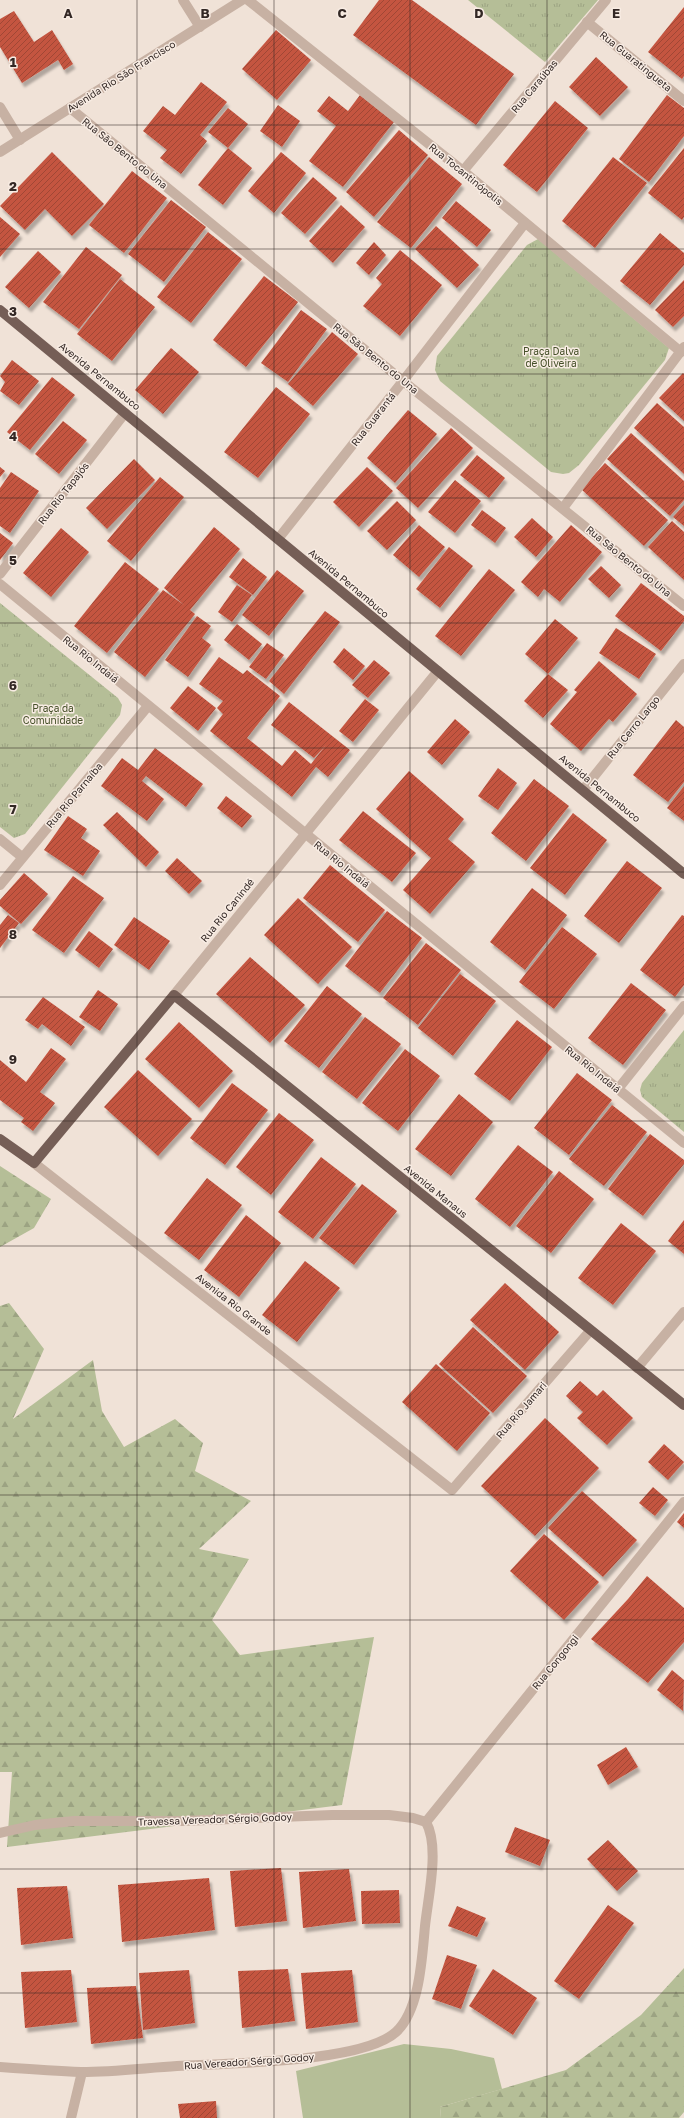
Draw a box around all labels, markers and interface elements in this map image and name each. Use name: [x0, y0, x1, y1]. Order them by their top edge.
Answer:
text: A: [63, 5, 73, 21]
text: B: [200, 5, 210, 21]
text: C: [337, 5, 347, 21]
text: D: [474, 5, 484, 21]
text: E: [612, 5, 620, 21]
street label: Rua Guaratingueta: [597, 28, 675, 94]
street label: Avenida Rio São Francisco: [65, 38, 177, 114]
text: 1: [10, 54, 17, 70]
street label: Rua Caraúbas: [508, 57, 560, 115]
street label: Rua São Bento do Una: [80, 115, 170, 191]
street label: Rua Tocantinópolis: [427, 141, 505, 207]
text: 2: [9, 178, 17, 194]
text: 3: [9, 303, 17, 319]
street label: Rua São Bento do Una: [331, 320, 421, 396]
street label: Avenida Pernambuco: [57, 340, 143, 412]
park label: Praça Dalva de Oliveira: [523, 345, 579, 369]
street label: Rua Guarantá: [348, 390, 398, 448]
text: 4: [9, 428, 17, 444]
street label: Rua Rio Tapajós: [35, 460, 91, 526]
street label: Rua São Bento do Una: [584, 523, 674, 599]
street label: Avenida Pernambuco: [306, 546, 392, 620]
text: 5: [9, 552, 17, 568]
street label: Rua Rio Indaiá: [61, 633, 121, 685]
text: 6: [9, 677, 17, 693]
street label: Rua Cerro Largo: [604, 693, 662, 761]
park label: Praça da Comunidade: [23, 702, 83, 726]
street label: Avenida Pernambuco: [557, 752, 643, 824]
street label: Rua Rio Parnaíba: [43, 760, 105, 830]
text: 7: [9, 801, 17, 817]
street label: Rua Rio Indaiá: [312, 838, 372, 890]
street label: Rua Rio Canindé: [198, 876, 256, 944]
text: 8: [9, 926, 17, 942]
street label: Rua Rio Indaiá: [563, 1043, 623, 1095]
text: 9: [9, 1051, 17, 1067]
street label: Avenida Manaus: [402, 1162, 470, 1220]
street label: Avenida Rio Grande: [194, 1271, 274, 1337]
street label: Rua Rio Jamari: [493, 1379, 549, 1441]
street label: Rua Congongi: [529, 1632, 581, 1692]
street label: Travessa Vereador Sérgio Godoy: [138, 1810, 293, 1828]
street label: Rua Vereador Sérgio Godoy: [184, 2050, 315, 2072]

